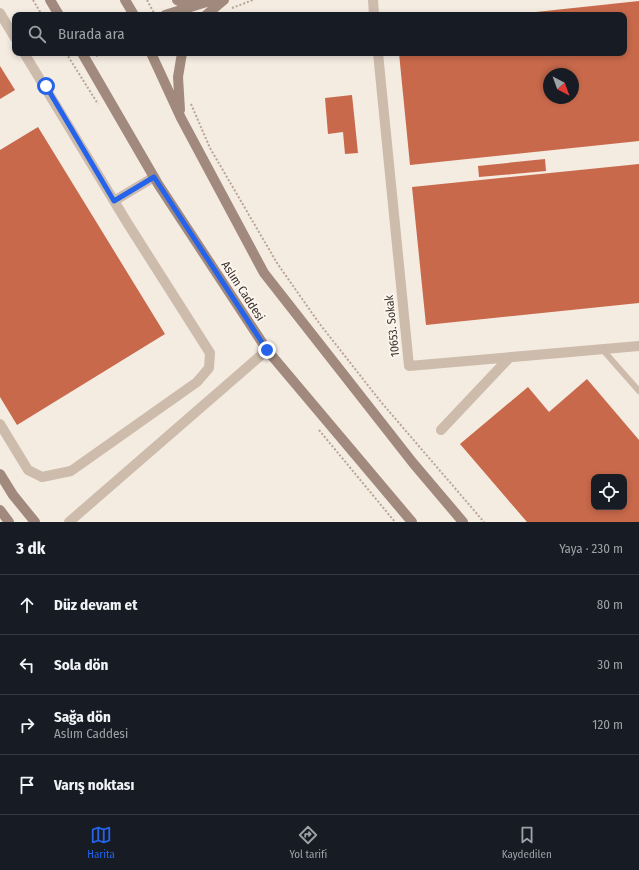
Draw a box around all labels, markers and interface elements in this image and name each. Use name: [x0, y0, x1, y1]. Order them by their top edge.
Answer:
search box: [12, 12, 627, 56]
icon: search: [26, 23, 48, 45]
text: Burada ara: [58, 25, 125, 43]
north arrow: [543, 68, 579, 104]
route start: [37, 77, 55, 95]
street label: Aslım Caddesi: [218, 258, 268, 324]
street label: 10653. Sokak: [382, 294, 402, 358]
route end: [258, 341, 276, 359]
map controls: [591, 474, 627, 510]
button: locate: [591, 474, 627, 510]
text: 3 dk: [16, 538, 46, 559]
text: Yaya · 230 m: [559, 541, 623, 556]
icon: ahead: [16, 594, 38, 616]
text: Düz devam et: [54, 596, 137, 614]
text: 80 m: [597, 597, 623, 612]
icon: left: [16, 654, 38, 676]
text: Sola dön: [54, 656, 108, 674]
text: 30 m: [597, 657, 623, 672]
text: Sağa dön: [54, 708, 111, 726]
icon: right: [16, 714, 38, 736]
text: 120 m: [592, 717, 623, 732]
text: Aslım Caddesi: [54, 726, 128, 741]
icon: arrive: [16, 774, 38, 796]
text: Varış noktası: [54, 776, 134, 794]
tab: Harita: [87, 824, 115, 861]
tab: Yol tarifi: [289, 824, 327, 861]
tab: Kaydedilen: [502, 824, 552, 861]

